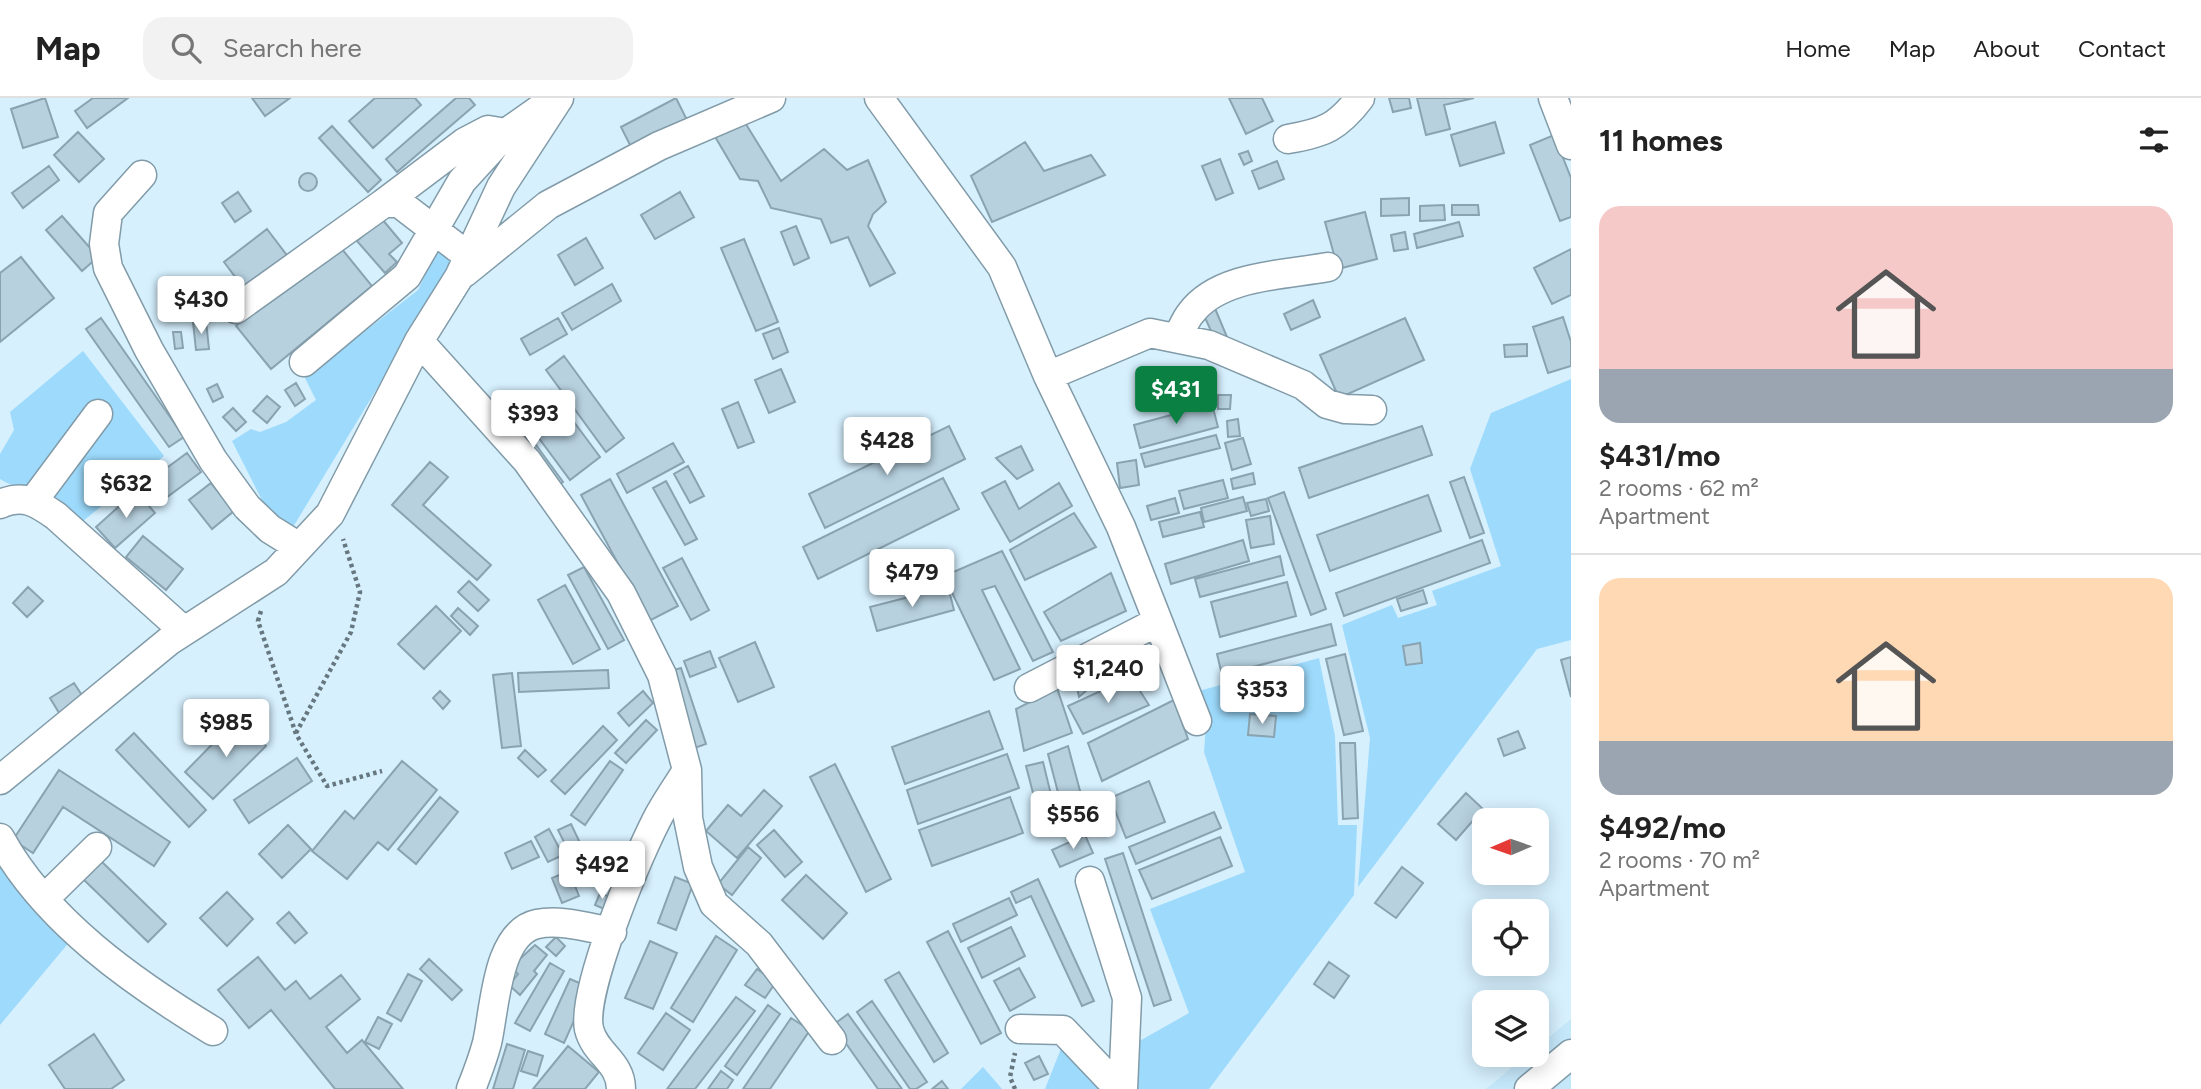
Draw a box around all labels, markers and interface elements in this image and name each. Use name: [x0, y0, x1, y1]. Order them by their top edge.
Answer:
search box: [143, 17, 633, 80]
text: Map: [35, 29, 101, 68]
icon: search: [167, 29, 205, 67]
text: Search here: [223, 32, 362, 64]
text: Home: [1785, 34, 1851, 63]
text: Map: [1889, 34, 1935, 63]
text: About: [1973, 34, 2040, 63]
text: Contact: [2078, 34, 2166, 63]
icon: filters: [2135, 121, 2173, 159]
text: 11 homes: [1599, 122, 1723, 159]
icon: home: [1823, 251, 1949, 377]
pin: $430: [160, 276, 242, 336]
text: $430: [174, 285, 229, 313]
pin: $431: [1135, 366, 1217, 426]
text: $431: [1151, 375, 1201, 403]
pin: $393: [492, 390, 574, 450]
text: $393: [507, 399, 559, 427]
pin: $428: [846, 418, 928, 477]
text: $428: [860, 426, 914, 454]
text: $431/mo: [1599, 437, 1721, 474]
pin: $632: [85, 460, 167, 520]
text: $632: [100, 469, 152, 497]
text: 2 rooms · 62 m²: [1599, 474, 1759, 502]
text: Apartment: [1599, 502, 1710, 530]
pin: $479: [871, 550, 953, 609]
text: $479: [885, 558, 939, 586]
icon: home: [1823, 623, 1949, 749]
pin: $1,240: [1051, 646, 1165, 705]
text: $1,240: [1072, 654, 1144, 682]
pin: $353: [1221, 666, 1303, 726]
text: $353: [1236, 675, 1288, 703]
pin: $985: [185, 700, 267, 759]
text: $985: [199, 708, 253, 736]
pin: $556: [1032, 792, 1114, 851]
text: $556: [1047, 800, 1099, 828]
north arrow: [1472, 808, 1549, 886]
map controls: [1472, 808, 1549, 1067]
text: $492/mo: [1599, 809, 1726, 846]
pin: $492: [561, 842, 643, 901]
text: 2 rooms · 70 m²: [1599, 846, 1760, 874]
text: $492: [575, 850, 629, 878]
text: Apartment: [1599, 874, 1710, 902]
button: locate: [1472, 899, 1549, 976]
button: layers: [1472, 990, 1549, 1067]

